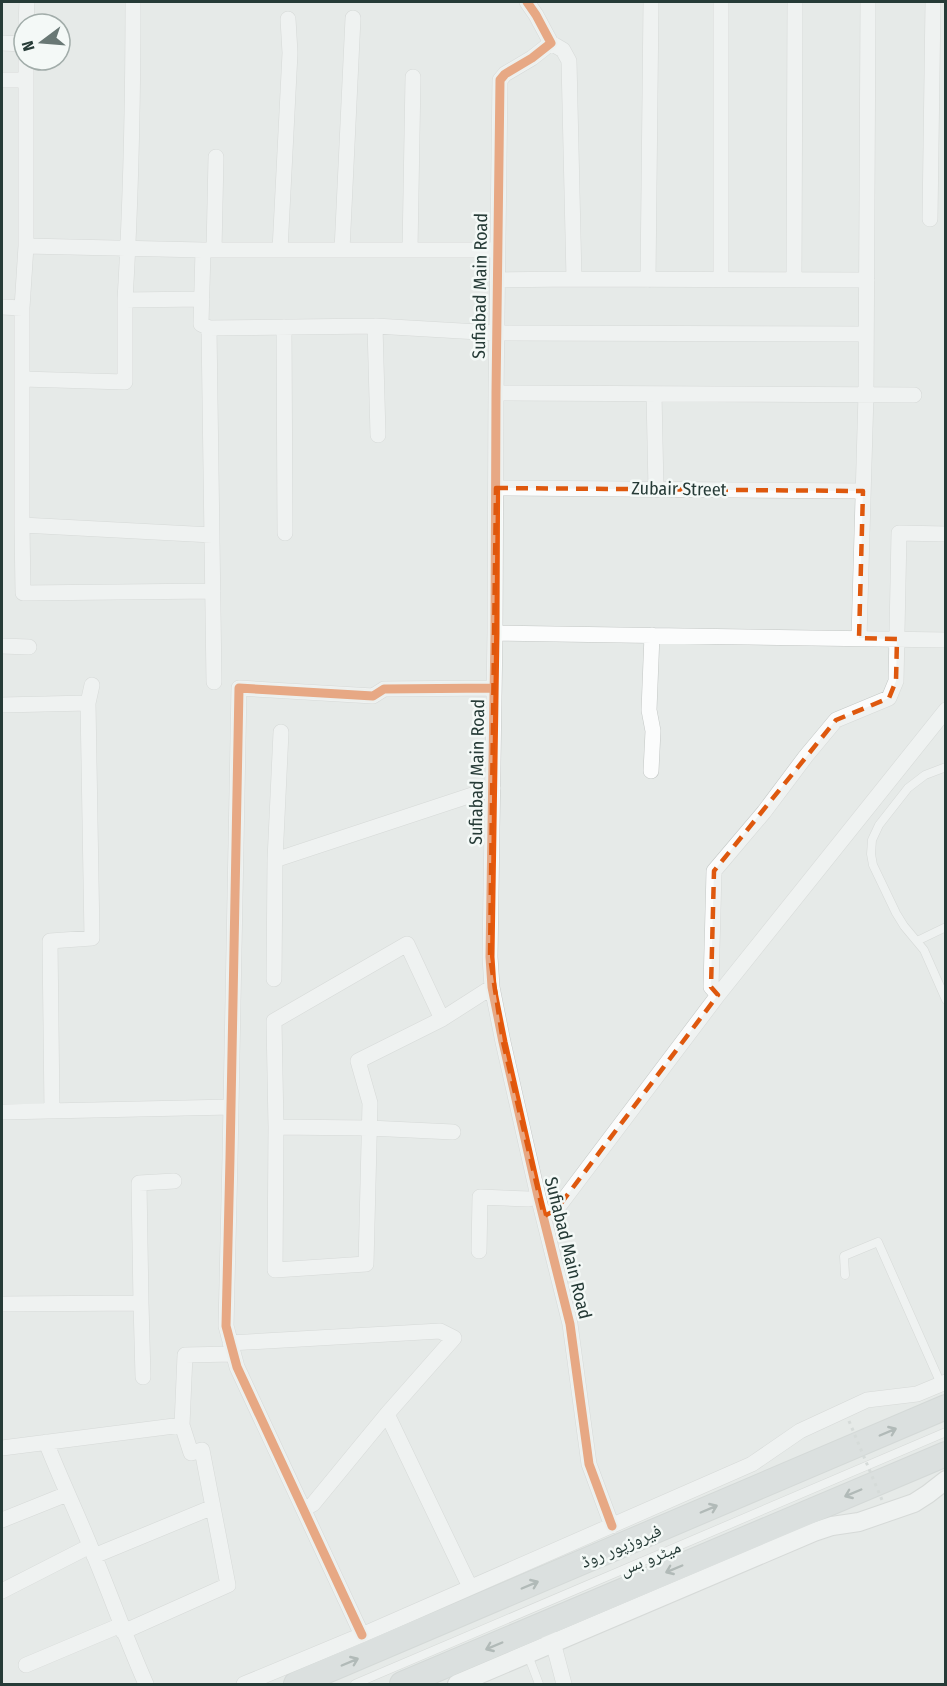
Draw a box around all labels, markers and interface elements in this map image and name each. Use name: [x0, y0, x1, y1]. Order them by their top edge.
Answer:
north arrow: [12, 12, 72, 72]
text: N: [18, 39, 39, 53]
street label: Sufiabad Main Road: [468, 213, 492, 359]
street label: Zubair Street: [631, 477, 727, 501]
street label: Sufiabad Main Road: [465, 699, 489, 845]
street label: Sufiabad Main Road: [540, 1175, 596, 1321]
one-way arrow: [878, 1426, 897, 1437]
one-way arrow: [844, 1488, 862, 1499]
one-way arrow: [699, 1503, 717, 1514]
street label: فیروزپور روڈ: [577, 1519, 665, 1573]
street label: میٹرو بس: [616, 1535, 684, 1581]
one-way arrow: [665, 1564, 683, 1575]
one-way arrow: [520, 1579, 538, 1591]
one-way arrow: [486, 1641, 504, 1652]
one-way arrow: [340, 1656, 359, 1667]

